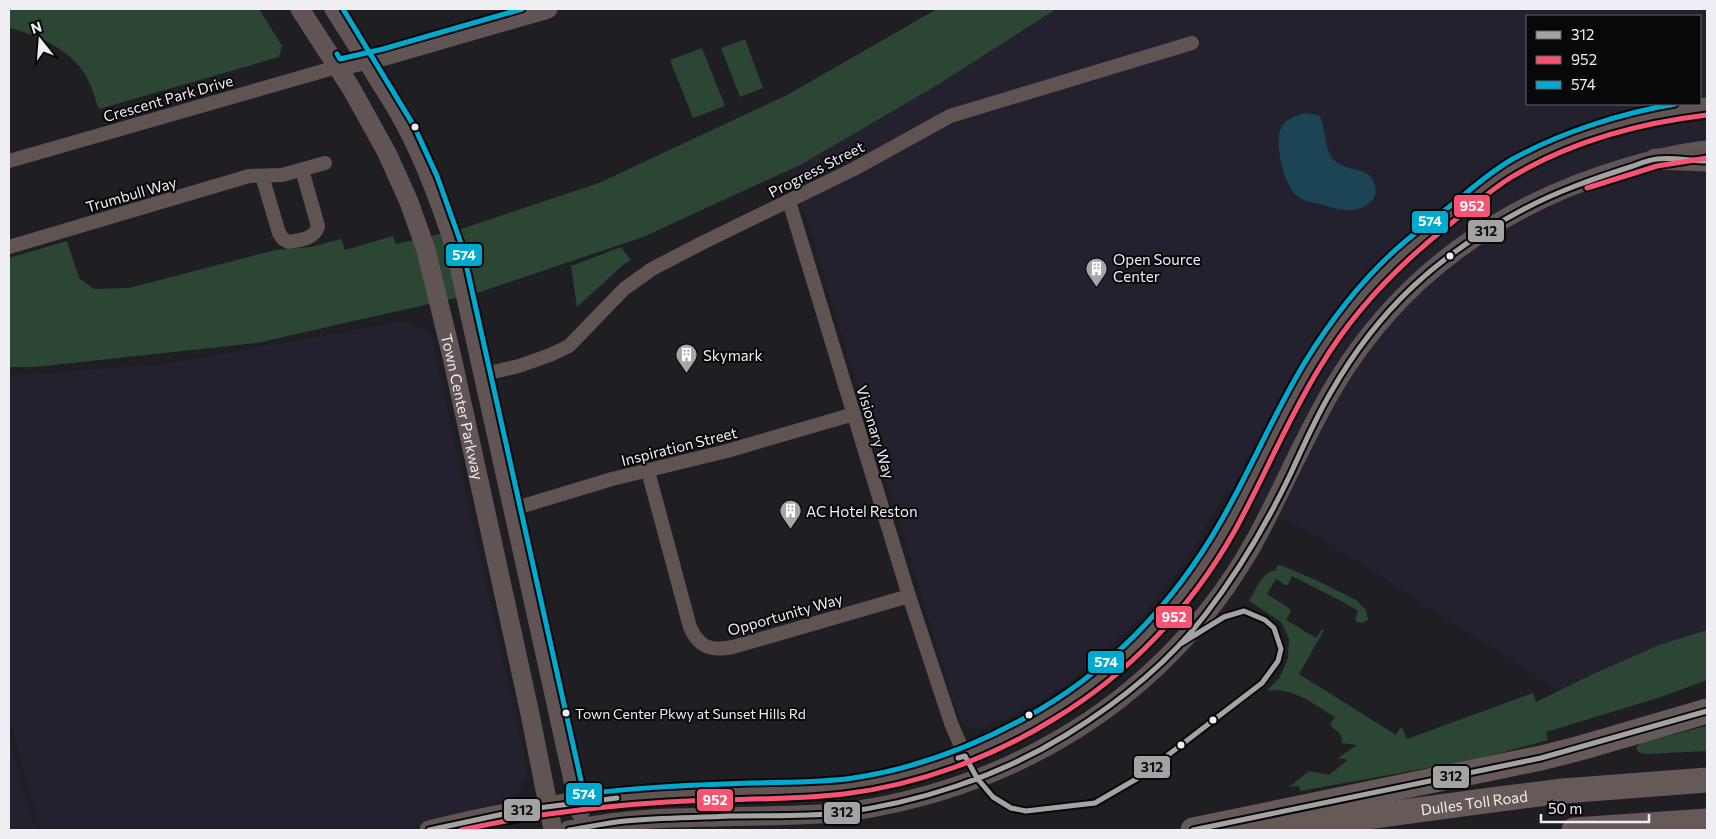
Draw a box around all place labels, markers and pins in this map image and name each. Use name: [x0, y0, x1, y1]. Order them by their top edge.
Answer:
unlabelled marker: [410, 122, 420, 132]
place label: Open Source Center: [1113, 250, 1201, 285]
unlabelled marker: [1445, 251, 1455, 261]
building icon: Open Source Center: [1085, 256, 1109, 287]
building icon: Skymark: [675, 343, 699, 374]
place label: Skymark: [703, 346, 763, 364]
building icon: AC Hotel Reston: [778, 499, 802, 530]
place label: AC Hotel Reston: [806, 502, 918, 520]
place label: Town Center Pkwy at Sunset Hills Rd: [575, 705, 806, 722]
marker: Town Center Pkwy at Sunset Hills Rd: [561, 708, 571, 718]
unlabelled marker: [1024, 710, 1034, 720]
unlabelled marker: [1208, 715, 1218, 725]
unlabelled marker: [1176, 740, 1186, 750]

